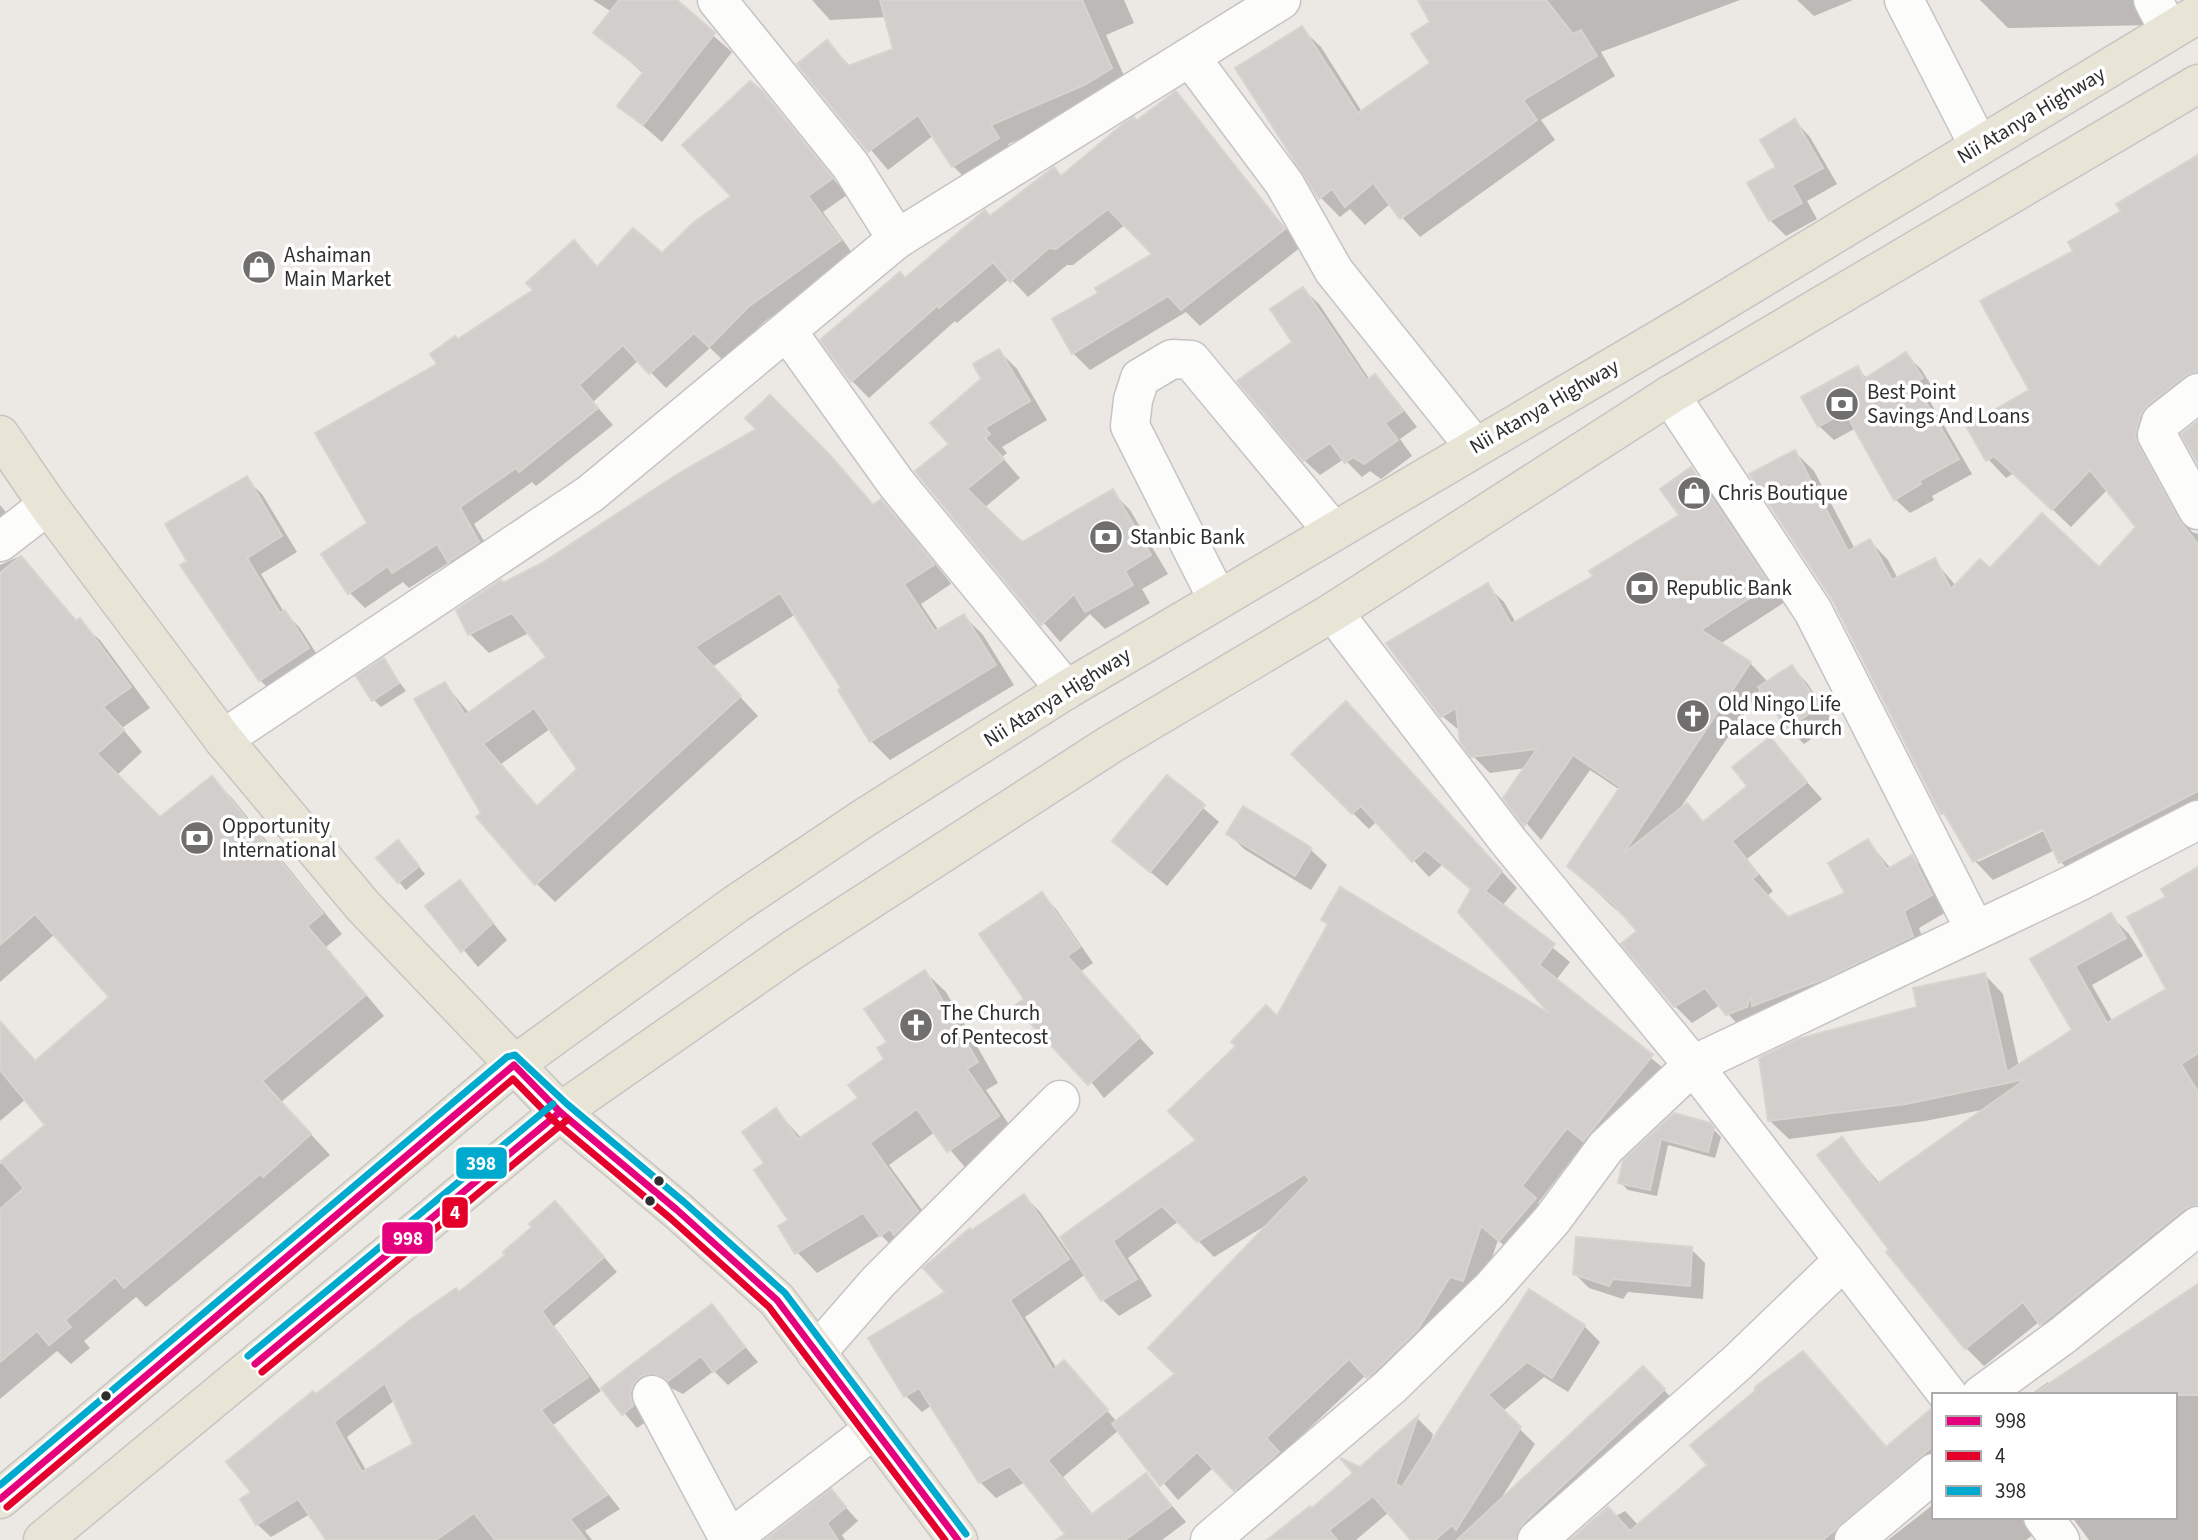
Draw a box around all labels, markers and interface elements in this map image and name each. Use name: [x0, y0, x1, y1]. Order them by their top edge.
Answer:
street label: Nii Atanya Highway: [1951, 59, 2111, 171]
place label: Ashaiman Main Market: [284, 240, 391, 294]
shop icon: Ashaiman Main Market: [240, 248, 278, 286]
street label: Nii Atanya Highway: [1464, 351, 1625, 461]
place label: Best Point Savings And Loans: [1867, 377, 2030, 431]
bank icon: Best Point Savings And Loans: [1823, 385, 1861, 423]
shop icon: Chris Boutique: [1675, 474, 1713, 512]
place label: Chris Boutique: [1718, 478, 1848, 508]
bank icon: Stanbic Bank: [1087, 518, 1125, 556]
place label: Stanbic Bank: [1130, 522, 1245, 552]
bank icon: Republic Bank: [1623, 569, 1661, 607]
place label: Republic Bank: [1666, 573, 1793, 603]
street label: Nii Atanya Highway: [978, 640, 1136, 754]
place label: Old Ningo Life Palace Church: [1718, 689, 1842, 743]
church icon: Old Ningo Life Palace Church: [1674, 697, 1712, 735]
place label: Opportunity International: [222, 811, 336, 865]
bank icon: Opportunity International: [178, 819, 216, 857]
place label: The Church of Pentecost: [940, 998, 1048, 1052]
church icon: The Church of Pentecost: [897, 1006, 935, 1044]
line badge: 398: [455, 1146, 508, 1180]
text: 398: [466, 1151, 496, 1178]
unlabelled marker: [652, 1174, 666, 1188]
unlabelled marker: [643, 1194, 657, 1208]
line badge: 4: [441, 1196, 469, 1229]
text: 4: [450, 1200, 460, 1227]
line badge: 998: [381, 1221, 434, 1255]
text: 998: [393, 1226, 423, 1253]
unlabelled marker: [99, 1389, 113, 1403]
legend: [1932, 1393, 2177, 1519]
text: 998: [1995, 1406, 2026, 1436]
text: 4: [1995, 1441, 2005, 1471]
text: 398: [1995, 1476, 2026, 1506]

